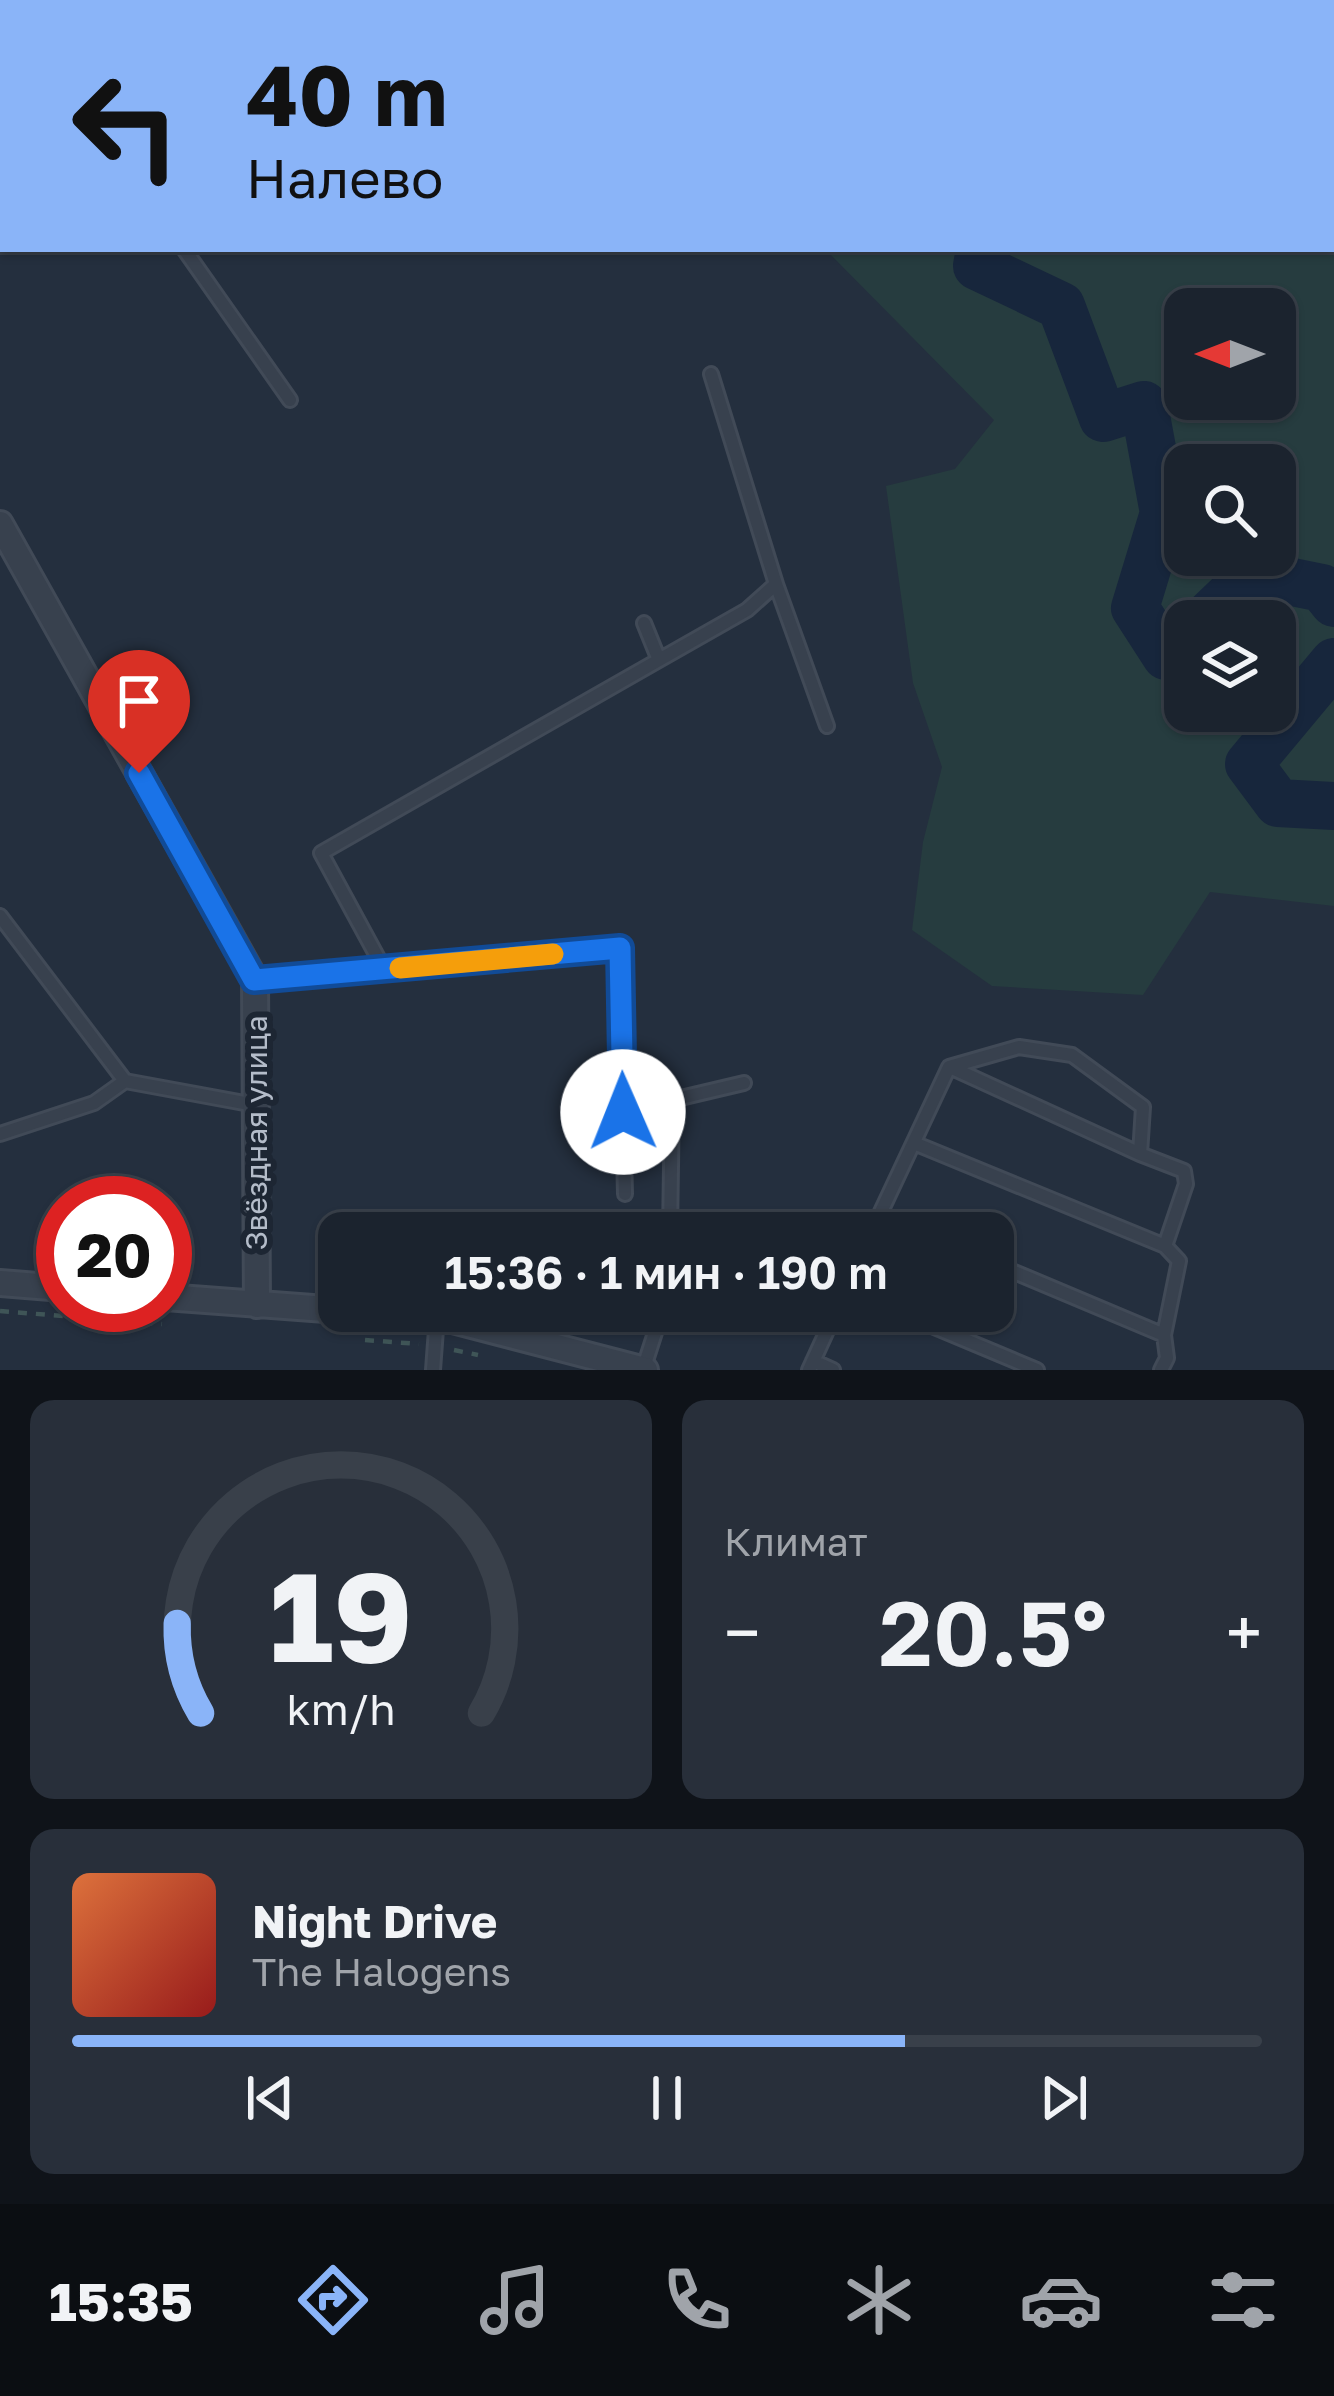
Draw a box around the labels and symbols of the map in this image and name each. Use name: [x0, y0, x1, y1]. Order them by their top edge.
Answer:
north arrow: [1164, 288, 1296, 420]
pin: [88, 650, 190, 773]
street label: Звёздная улица: [238, 1015, 274, 1251]
position arrow: [560, 1049, 686, 1175]
speed limit sign: 20: [36, 1176, 192, 1332]

